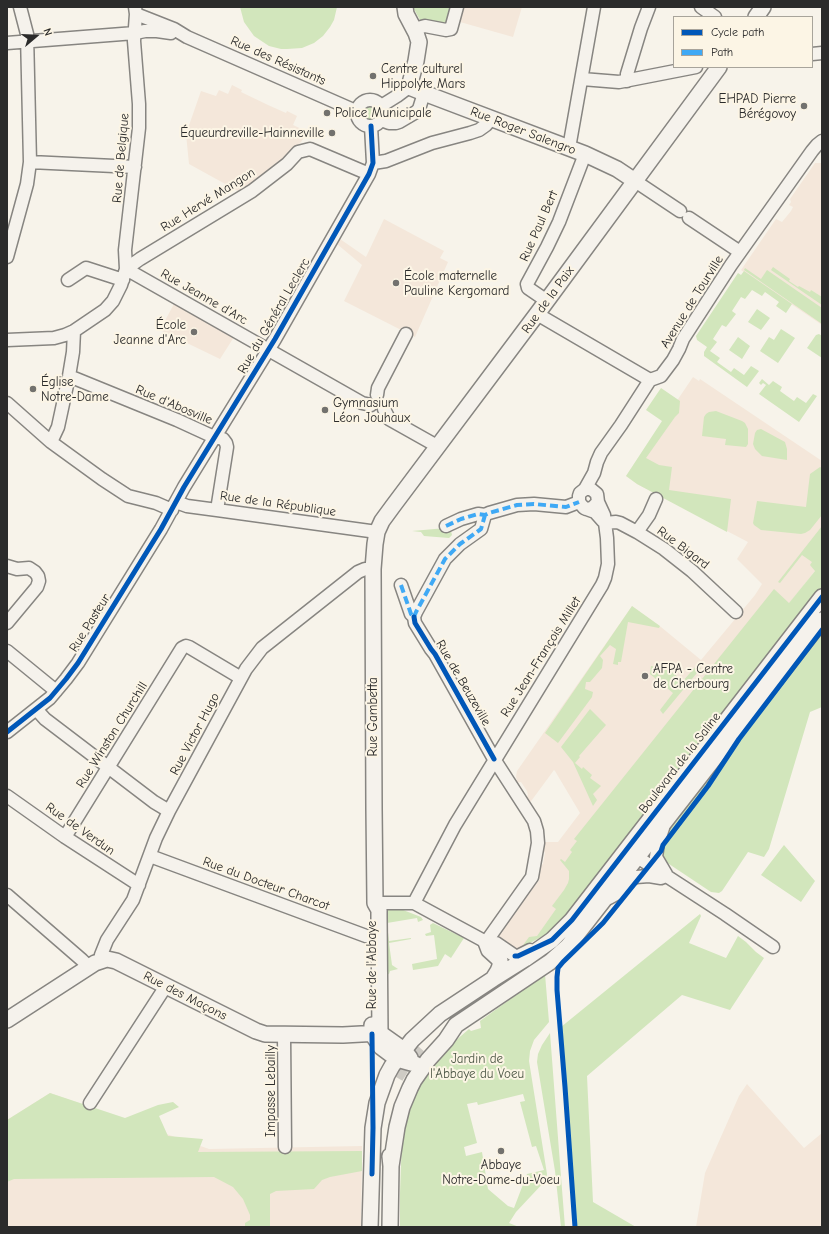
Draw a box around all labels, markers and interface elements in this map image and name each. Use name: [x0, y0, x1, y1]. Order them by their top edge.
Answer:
north arrow: [16, 16, 56, 56]
legend: [673, 16, 813, 68]
text: Cycle path: [711, 25, 764, 39]
text: N: [41, 26, 55, 37]
street label: Rue des Résistants: [228, 33, 328, 89]
text: Path: [711, 45, 733, 59]
place label: Centre culturel Hippolyte Mars: [381, 61, 465, 92]
marker: Centre culturel Hippolyte Mars: [368, 71, 378, 81]
place label: EHPAD Pierre Bérégovoy: [719, 91, 796, 122]
marker: EHPAD Pierre Bérégovoy: [799, 101, 809, 111]
street label: Rue Roger Salengro: [468, 104, 578, 158]
place label: Police Municipale: [335, 105, 431, 121]
marker: Police Municipale: [322, 108, 332, 118]
street label: Rue de Belgique: [109, 112, 133, 204]
place label: Équeurdreville-Hainneville: [180, 125, 324, 141]
marker: Équeurdreville-Hainneville: [327, 128, 337, 138]
street label: Rue Hervé Mangon: [158, 165, 258, 235]
street label: Rue Paul Bert: [516, 188, 562, 264]
street label: Avenue de Tourville: [657, 253, 727, 351]
street label: Rue du Général Leclerc: [235, 255, 313, 377]
street label: Rue de la Paix: [518, 263, 578, 337]
street label: Rue Jeanne d'Arc: [158, 266, 250, 328]
place label: École maternelle Pauline Kergomard: [404, 268, 509, 299]
marker: École maternelle Pauline Kergomard: [391, 278, 401, 288]
place label: École Jeanne d'Arc: [114, 317, 186, 348]
marker: École Jeanne d'Arc: [189, 327, 199, 337]
place label: Église Notre-Dame: [41, 374, 109, 405]
street label: Rue d'Abosville: [133, 382, 215, 428]
marker: Église Notre-Dame: [28, 384, 38, 394]
place label: Gymnasium Léon Jouhaux: [333, 395, 410, 426]
marker: Gymnasium Léon Jouhaux: [320, 405, 330, 415]
street label: Rue de la République: [219, 488, 337, 520]
street label: Rue Bigard: [654, 523, 712, 573]
street label: Rue Pasteur: [66, 591, 114, 655]
street label: Rue Jean-François Millet: [498, 594, 584, 720]
street label: Rue de Beuzeville: [432, 637, 494, 729]
place label: AFPA - Centre de Cherbourg: [653, 661, 733, 692]
marker: AFPA - Centre de Cherbourg: [640, 671, 650, 681]
street label: Rue Gambetta: [365, 677, 381, 757]
street label: Rue Winston Churchill: [73, 679, 151, 791]
street label: Rue Victor Hugo: [167, 690, 223, 778]
street label: Boulevard de la Saline: [636, 709, 724, 817]
street label: Rue de Verdun: [42, 799, 118, 859]
street label: Rue du Docteur Charcot: [201, 854, 331, 914]
street label: Rue de l'Abbaye: [364, 921, 380, 1009]
street label: Rue des Maçons: [141, 968, 229, 1024]
street label: Impasse Lebailly: [263, 1045, 279, 1137]
park label: Jardin de l'Abbaye du Voeu: [430, 1051, 524, 1082]
marker: Abbaye Notre-Dame-du-Voeu: [496, 1146, 506, 1156]
place label: Abbaye Notre-Dame-du-Voeu: [442, 1157, 560, 1188]

